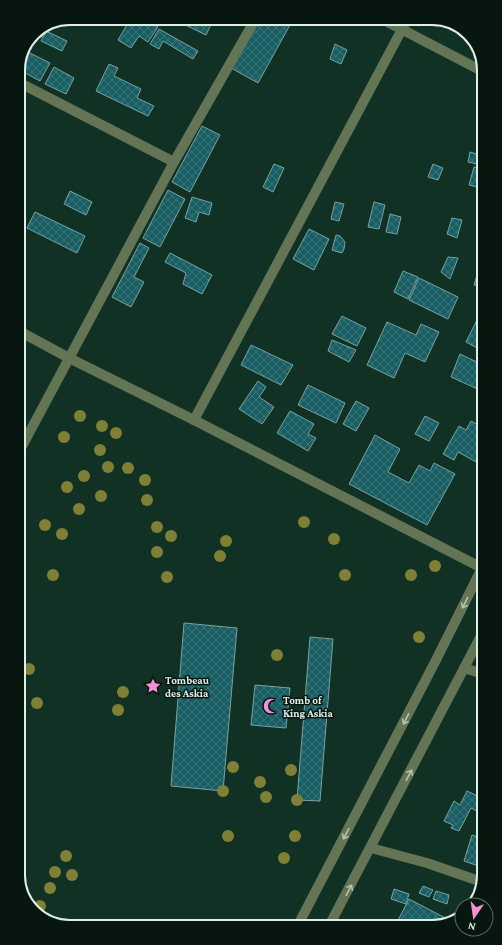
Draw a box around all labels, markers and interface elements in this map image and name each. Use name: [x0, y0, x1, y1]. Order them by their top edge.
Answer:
one-way arrow: [461, 596, 468, 608]
place label: Tombeau des Askia: [165, 674, 210, 699]
place icon: Tombeau des Askia: [144, 677, 162, 695]
place label: Tomb of King Askia: [283, 694, 333, 719]
mosque icon: Tomb of King Askia: [262, 697, 280, 715]
one-way arrow: [402, 712, 409, 724]
one-way arrow: [406, 769, 413, 781]
one-way arrow: [342, 828, 349, 840]
one-way arrow: [345, 884, 353, 896]
north arrow: [454, 897, 494, 937]
text: N: [466, 920, 477, 933]

